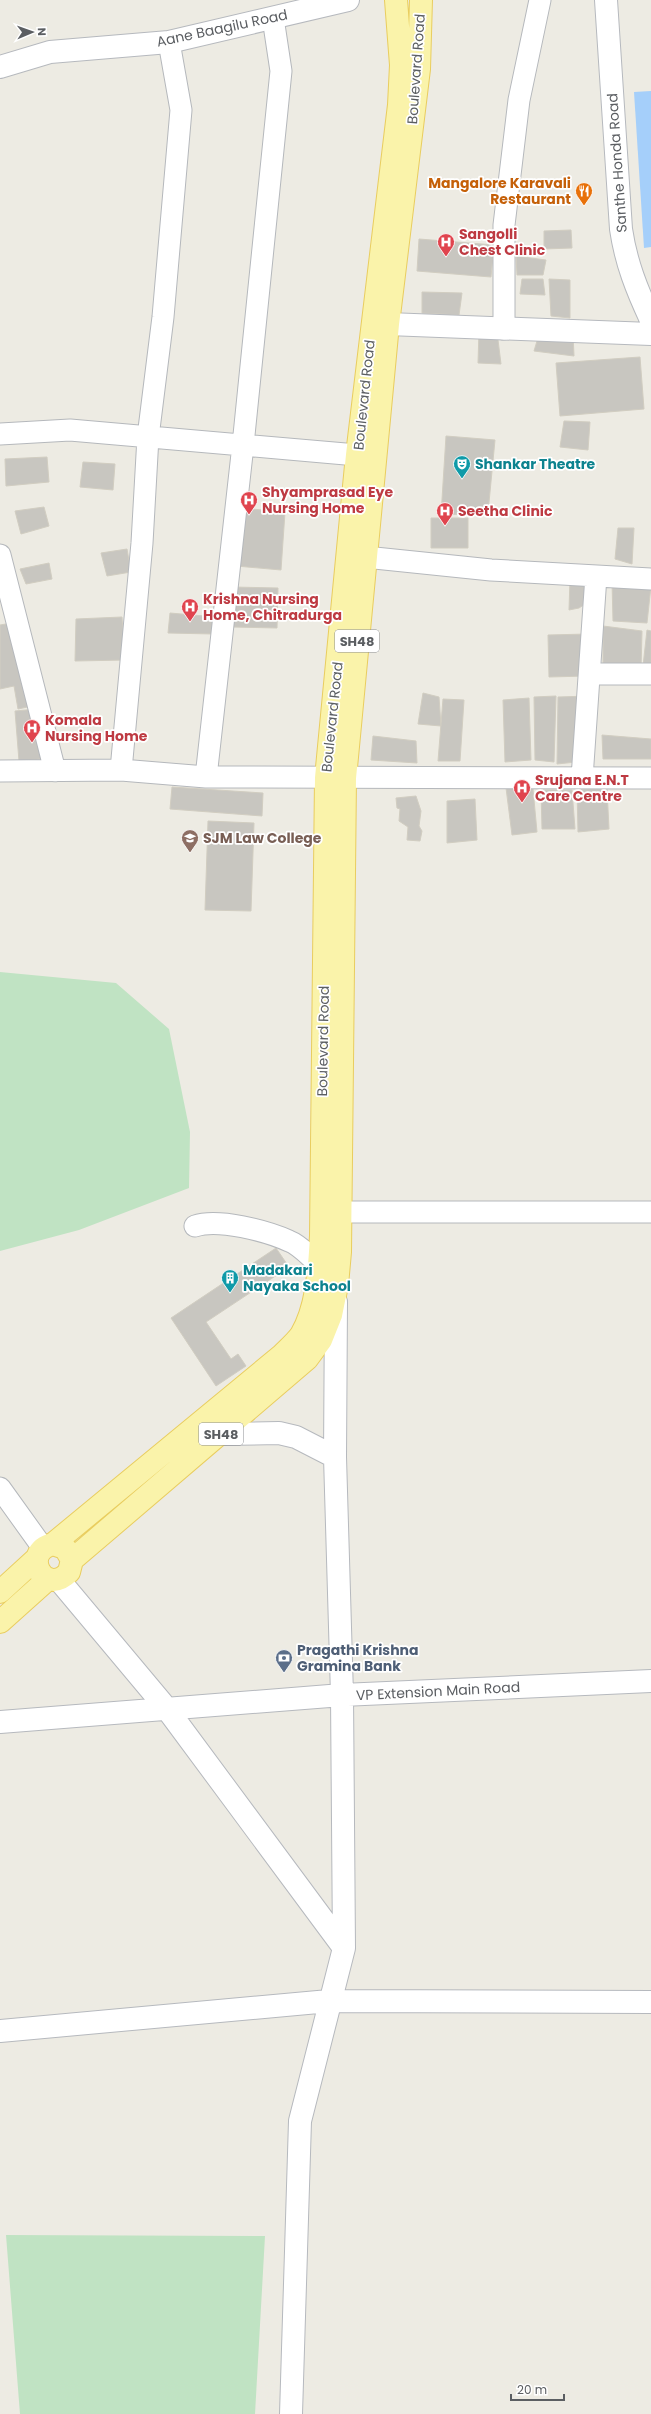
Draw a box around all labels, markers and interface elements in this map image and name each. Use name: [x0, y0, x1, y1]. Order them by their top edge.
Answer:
street label: Aane Baagilu Road: [155, 4, 289, 52]
north arrow: [12, 12, 52, 52]
street label: Boulevard Road: [402, 13, 430, 125]
text: N: [34, 27, 50, 36]
street label: Santhe Honda Road: [602, 93, 632, 233]
place label: Mangalore Karavali Restaurant: [428, 173, 571, 209]
restaurant icon: Mangalore Karavali Restaurant: [574, 181, 594, 206]
place label: Sangolli Chest Clinic: [459, 224, 546, 260]
hospital icon: Sangolli Chest Clinic: [436, 232, 456, 257]
street label: Boulevard Road: [348, 339, 380, 451]
theatre icon: Shankar Theatre: [452, 454, 472, 479]
place label: Shankar Theatre: [475, 454, 596, 474]
place label: Shyamprasad Eye Nursing Home: [262, 482, 393, 518]
hospital icon: Shyamprasad Eye Nursing Home: [239, 490, 259, 515]
hospital icon: Seetha Clinic: [435, 501, 455, 526]
place label: Seetha Clinic: [458, 501, 553, 521]
place label: Krishna Nursing Home, Chitradurga: [203, 589, 342, 625]
hospital icon: Krishna Nursing Home, Chitradurga: [180, 597, 200, 622]
road number: SH48: [335, 630, 379, 652]
street label: Boulevard Road: [316, 661, 348, 773]
place label: Komala Nursing Home: [45, 710, 148, 746]
hospital icon: Komala Nursing Home: [22, 718, 42, 743]
place label: Srujana E.N.T Care Centre: [535, 770, 629, 806]
hospital icon: Srujana E.N.T Care Centre: [512, 778, 532, 803]
school or university icon: SJM Law College: [180, 828, 200, 853]
place label: SJM Law College: [203, 828, 322, 848]
street label: Boulevard Road: [312, 985, 334, 1097]
place label: Madakari Nayaka School: [243, 1260, 351, 1296]
building icon: Madakari Nayaka School: [220, 1268, 240, 1293]
road number: SH48: [199, 1423, 243, 1445]
place label: Pragathi Krishna Gramina Bank: [297, 1640, 419, 1676]
bank icon: Pragathi Krishna Gramina Bank: [274, 1648, 294, 1673]
street label: VP Extension Main Road: [355, 1677, 521, 1705]
scale bar: [511, 2376, 564, 2402]
text: 20 m: [517, 2381, 547, 2398]

